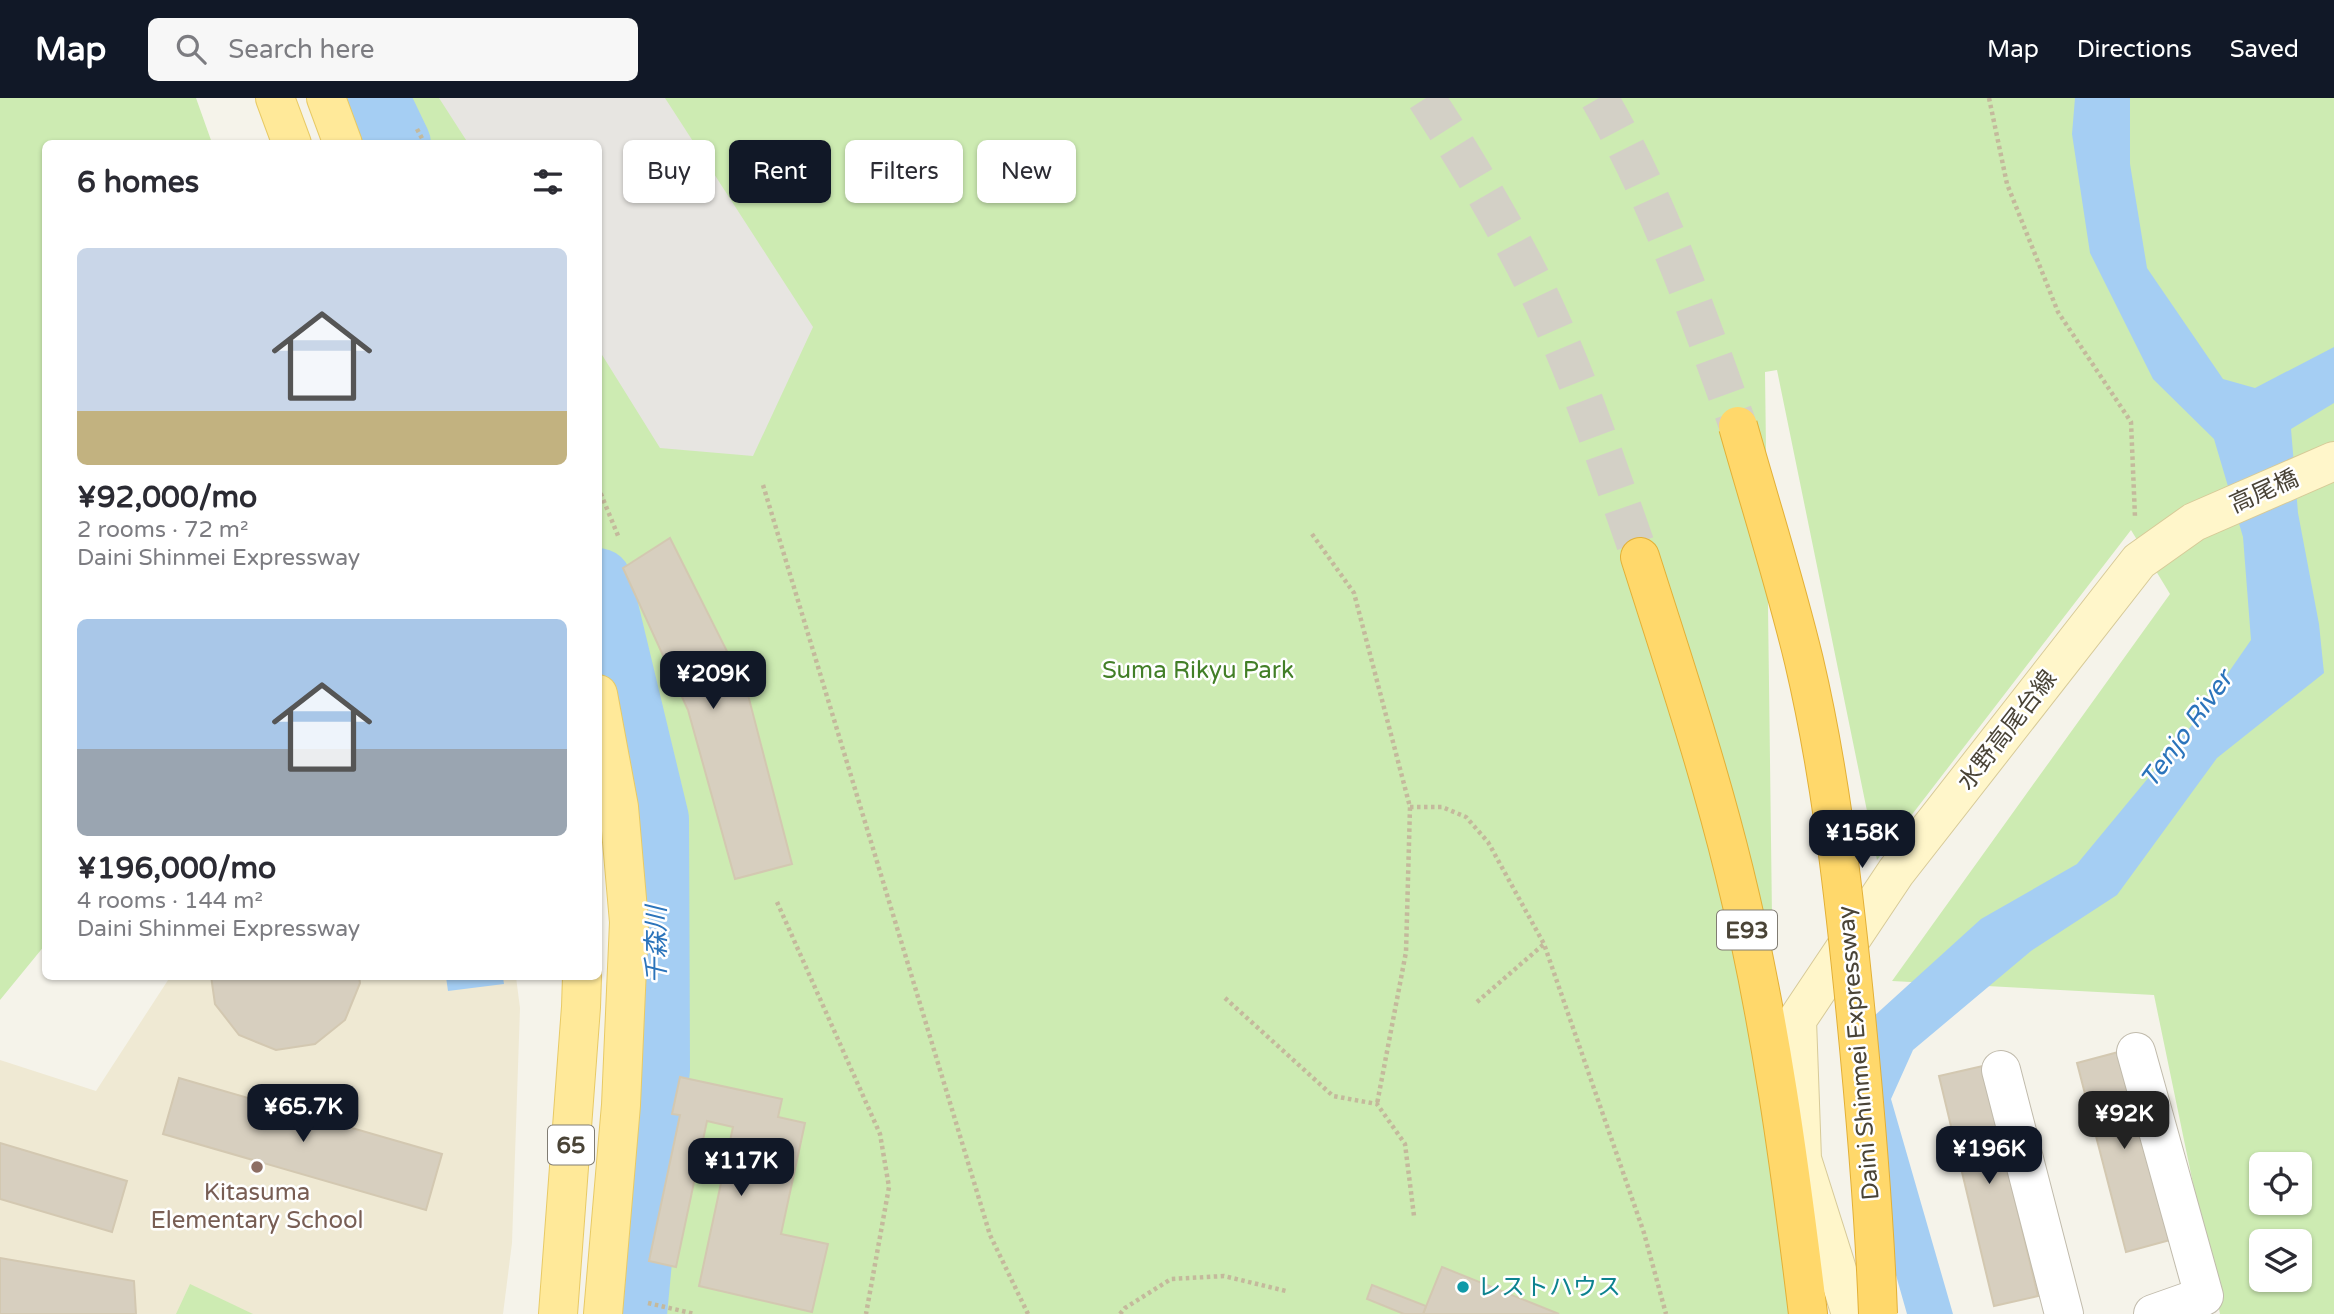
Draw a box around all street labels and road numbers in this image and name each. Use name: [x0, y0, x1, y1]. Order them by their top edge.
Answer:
street label: 高尾橋: [2225, 464, 2303, 519]
street label: 水野高尾台線: [1952, 665, 2063, 796]
street label: Daini Shinmei Expressway: [1831, 904, 1886, 1201]
road number: E93: [1717, 910, 1777, 950]
road number: 65: [548, 1126, 594, 1164]

